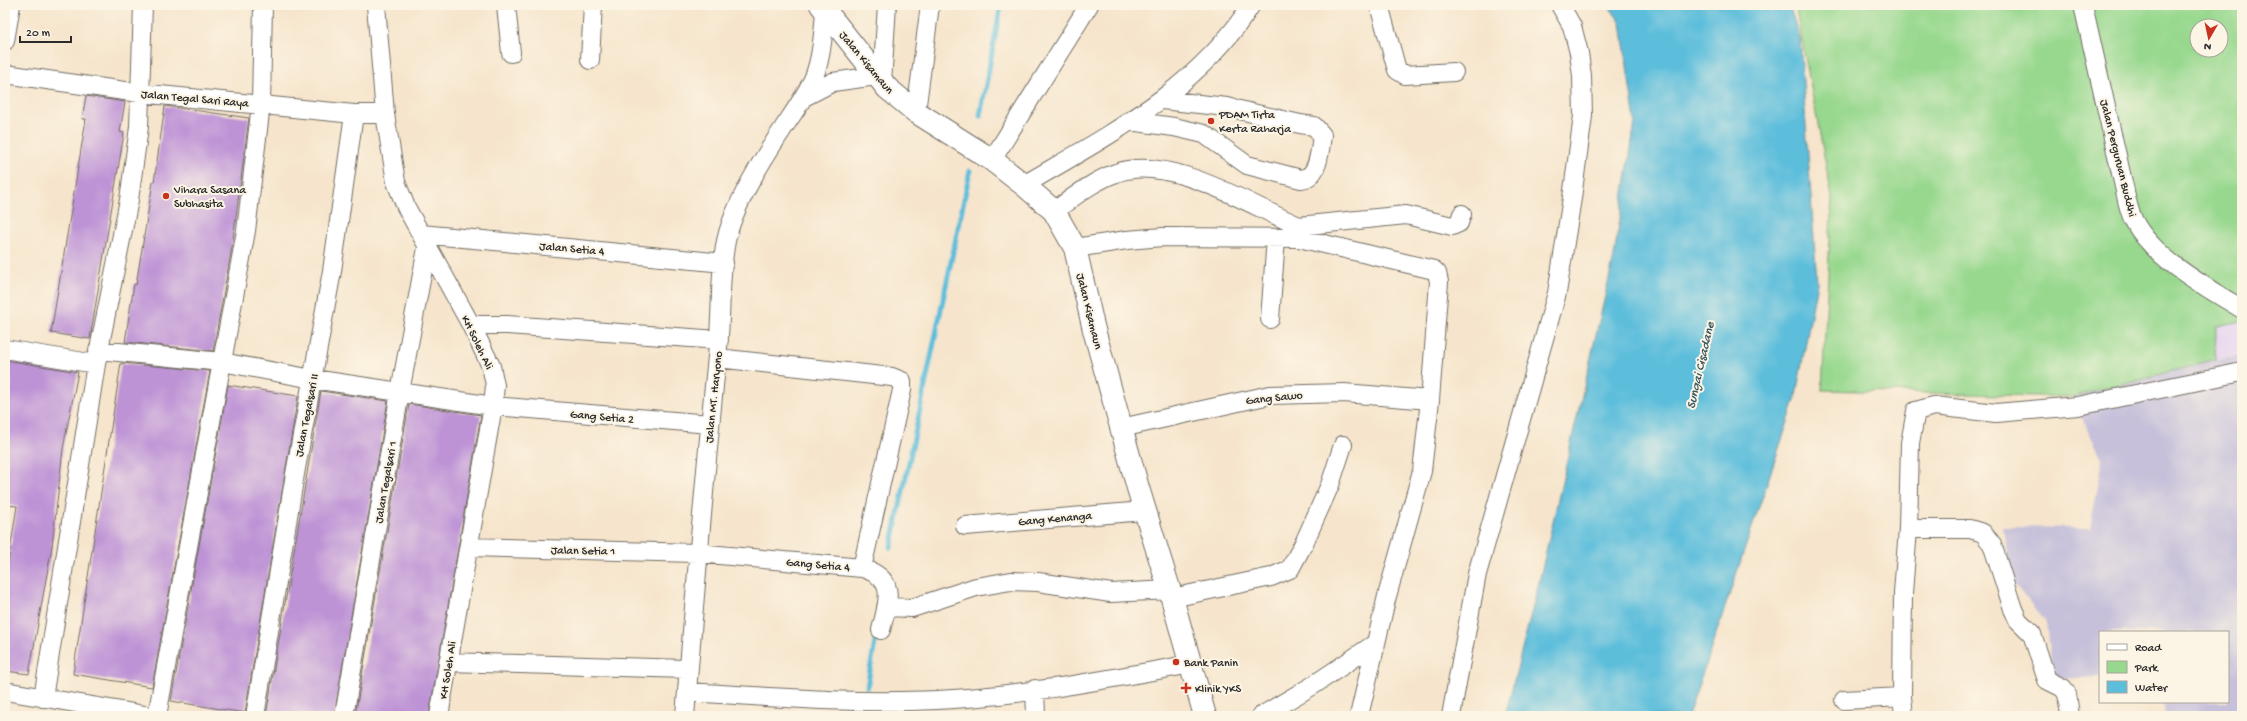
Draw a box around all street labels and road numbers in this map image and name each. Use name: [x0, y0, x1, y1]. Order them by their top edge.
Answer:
street label: Jalan Kisamaun: [835, 29, 896, 98]
street label: Jalan Tegal Sari Raya: [140, 88, 250, 112]
street label: Jalan Perguruan Buddhi: [2096, 98, 2139, 219]
street label: Jalan Setia 4: [539, 240, 605, 260]
street label: Jalan Kisamaun: [1072, 272, 1104, 351]
street label: KH Soleh Ali: [457, 313, 495, 373]
street label: Jalan MT. Haryono: [703, 351, 727, 444]
street label: Jalan Tegalsari II: [293, 373, 323, 458]
street label: Gang Sawo: [1245, 389, 1303, 409]
street label: Gang Setia 2: [569, 408, 635, 428]
street label: Jalan Tegalsari 1: [373, 440, 401, 525]
street label: Gang Kenanga: [1018, 510, 1093, 530]
street label: Jalan Setia 1: [551, 544, 615, 560]
street label: Gang Setia 4: [785, 556, 851, 576]
street label: KH Soleh Ali: [437, 640, 461, 700]

